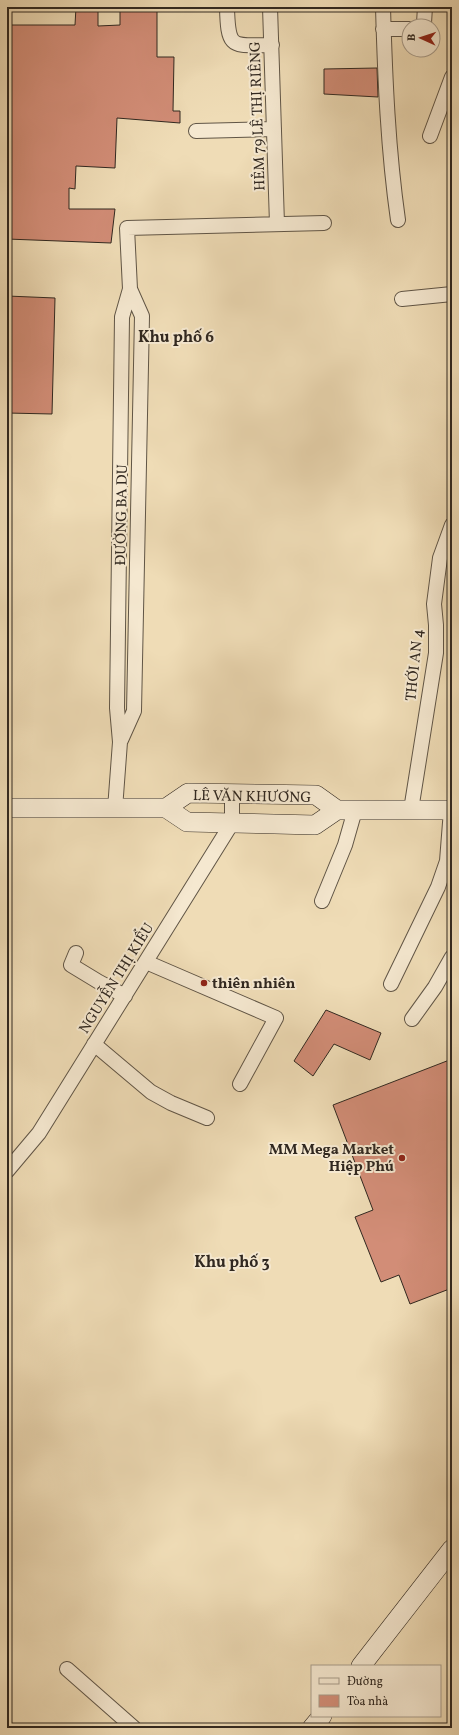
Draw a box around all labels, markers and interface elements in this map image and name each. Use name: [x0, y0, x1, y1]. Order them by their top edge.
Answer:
north arrow: [401, 18, 441, 58]
text: B: [405, 33, 420, 42]
street label: HẺM 79 LÊ THỊ RIÊNG: [245, 41, 272, 191]
district label: Khu phố 6: [138, 327, 214, 349]
street label: ĐƯỜNG BA DU: [111, 464, 134, 566]
street label: THỚI AN 4: [401, 628, 430, 702]
street label: LÊ VĂN KHƯƠNG: [193, 786, 311, 809]
street label: NGUYỄN THỊ KIỂU: [73, 918, 160, 1038]
place label: thiên nhiên: [212, 974, 295, 995]
marker: thiên nhiên: [199, 978, 209, 988]
place label: MM Mega Market Hiệp Phú: [269, 1140, 394, 1178]
marker: MM Mega Market Hiệp Phú: [397, 1153, 407, 1163]
district label: Khu phố 3: [194, 1252, 270, 1274]
legend: [311, 1665, 441, 1717]
text: Đường: [347, 1674, 383, 1690]
text: Tòa nhà: [347, 1694, 388, 1710]

